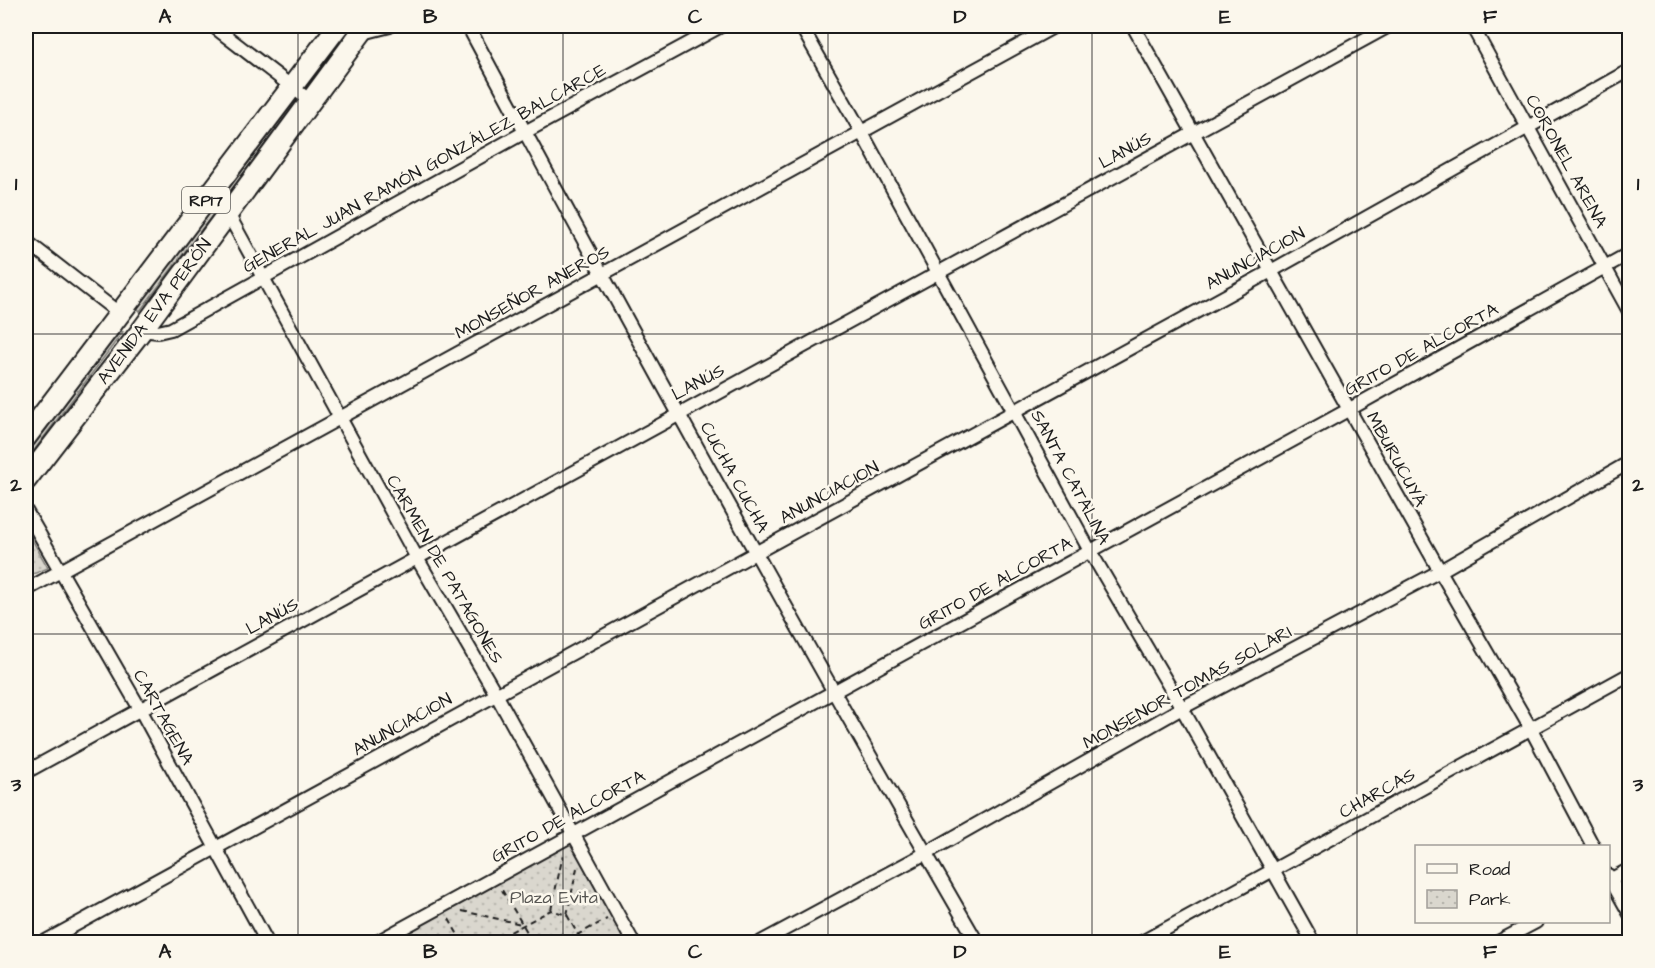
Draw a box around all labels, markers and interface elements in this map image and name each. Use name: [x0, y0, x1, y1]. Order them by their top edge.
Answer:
text: A: [159, 3, 172, 31]
text: B: [423, 3, 438, 31]
text: C: [688, 3, 703, 31]
text: D: [954, 3, 967, 31]
text: E: [1219, 3, 1231, 31]
text: F: [1483, 3, 1498, 31]
street label: GENERAL JUAN RAMÓN GONZÁLEZ BALCARCE: [238, 58, 611, 279]
street label: CORONEL ARENA: [1519, 90, 1614, 233]
street label: LANÚS: [1094, 126, 1156, 175]
text: 1: [15, 170, 18, 198]
text: 1: [1637, 170, 1640, 198]
road number: RP17: [182, 187, 230, 213]
street label: ANUNCIACION: [1201, 221, 1309, 296]
street label: AVENIDA EVA PERÓN: [91, 233, 218, 389]
street label: MONSEÑOR ANEROS: [450, 239, 614, 345]
street label: GRITO DE ALCORTA: [1340, 296, 1503, 402]
street label: LANÚS: [667, 358, 729, 407]
street label: SANTA CATALINA: [1024, 405, 1117, 549]
street label: MBURUCUYÁ: [1360, 407, 1433, 512]
street label: CUCHA CUCHA: [694, 417, 776, 538]
street label: ANUNCIACION: [775, 455, 883, 530]
street label: CARMEN DE PATAGONES: [380, 470, 509, 668]
text: 2: [9, 471, 22, 499]
text: 2: [1631, 471, 1644, 499]
street label: GRITO DE ALCORTA: [914, 530, 1077, 636]
street label: LANÚS: [241, 592, 303, 641]
street label: MONSENOR TOMAS SOLARI: [1078, 619, 1296, 755]
street label: CARTAGENA: [127, 665, 200, 770]
street label: ANUNCIACION: [348, 687, 456, 762]
street label: CHARCAS: [1335, 762, 1420, 825]
street label: GRITO DE ALCORTA: [487, 763, 650, 869]
text: 3: [10, 771, 22, 799]
text: 3: [1632, 771, 1644, 799]
legend: [1415, 845, 1610, 923]
text: Road: [1469, 857, 1510, 882]
park label: Plaza Evita: [510, 885, 598, 910]
text: Park: [1469, 887, 1511, 912]
text: A: [159, 938, 172, 966]
text: B: [423, 938, 438, 966]
text: C: [688, 938, 703, 966]
text: D: [954, 938, 967, 966]
text: E: [1219, 938, 1231, 966]
text: F: [1483, 938, 1498, 966]

